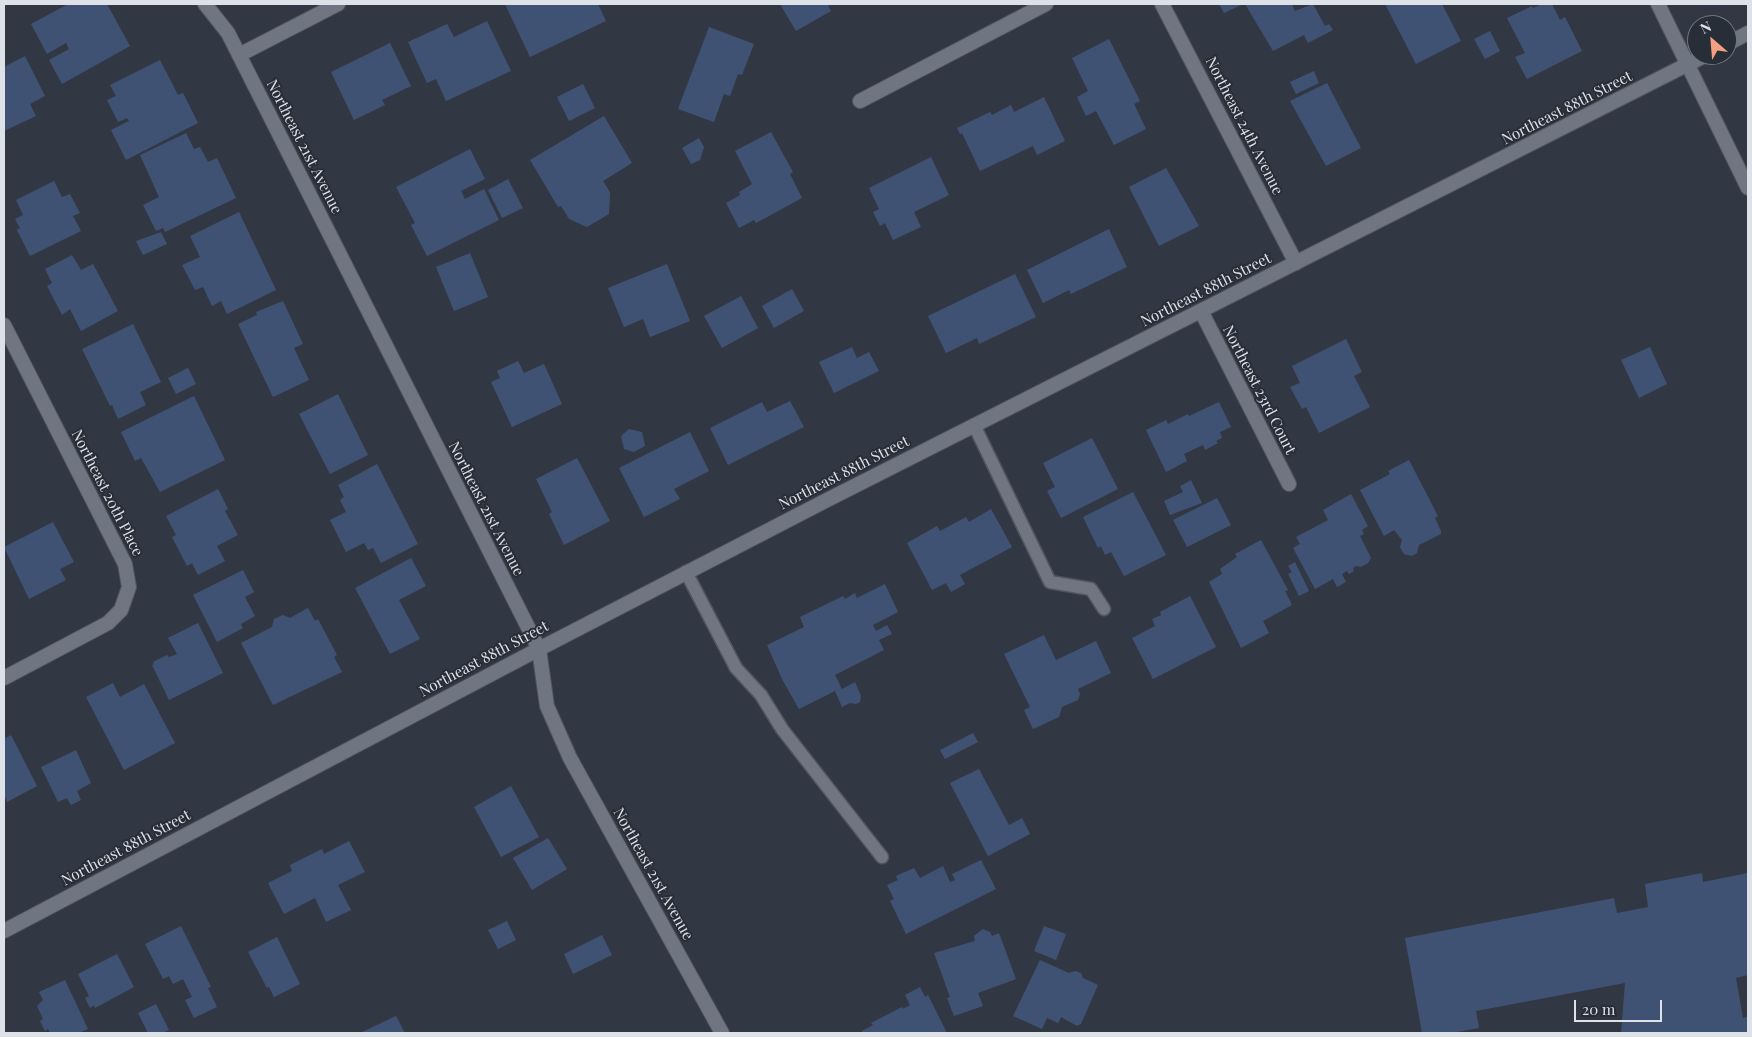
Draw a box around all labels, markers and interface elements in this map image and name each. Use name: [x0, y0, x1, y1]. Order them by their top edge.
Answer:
north arrow: [1687, 15, 1737, 65]
text: N: [1697, 16, 1714, 38]
street label: Northeast 24th Avenue: [1201, 54, 1287, 198]
street label: Northeast 88th Street: [1499, 67, 1635, 149]
street label: Northeast 21st Avenue: [262, 77, 346, 217]
street label: Northeast 88th Street: [1138, 249, 1274, 331]
street label: Northeast 23rd Court: [1219, 323, 1299, 457]
street label: Northeast 20th Place: [67, 427, 147, 559]
street label: Northeast 88th Street: [776, 432, 912, 514]
street label: Northeast 21st Avenue: [444, 439, 528, 579]
street label: Northeast 88th Street: [416, 617, 552, 701]
street label: Northeast 21st Avenue: [609, 805, 697, 943]
street label: Northeast 88th Street: [58, 806, 194, 890]
scale bar: [1577, 990, 1664, 1022]
text: 20 m: [1582, 999, 1615, 1019]

